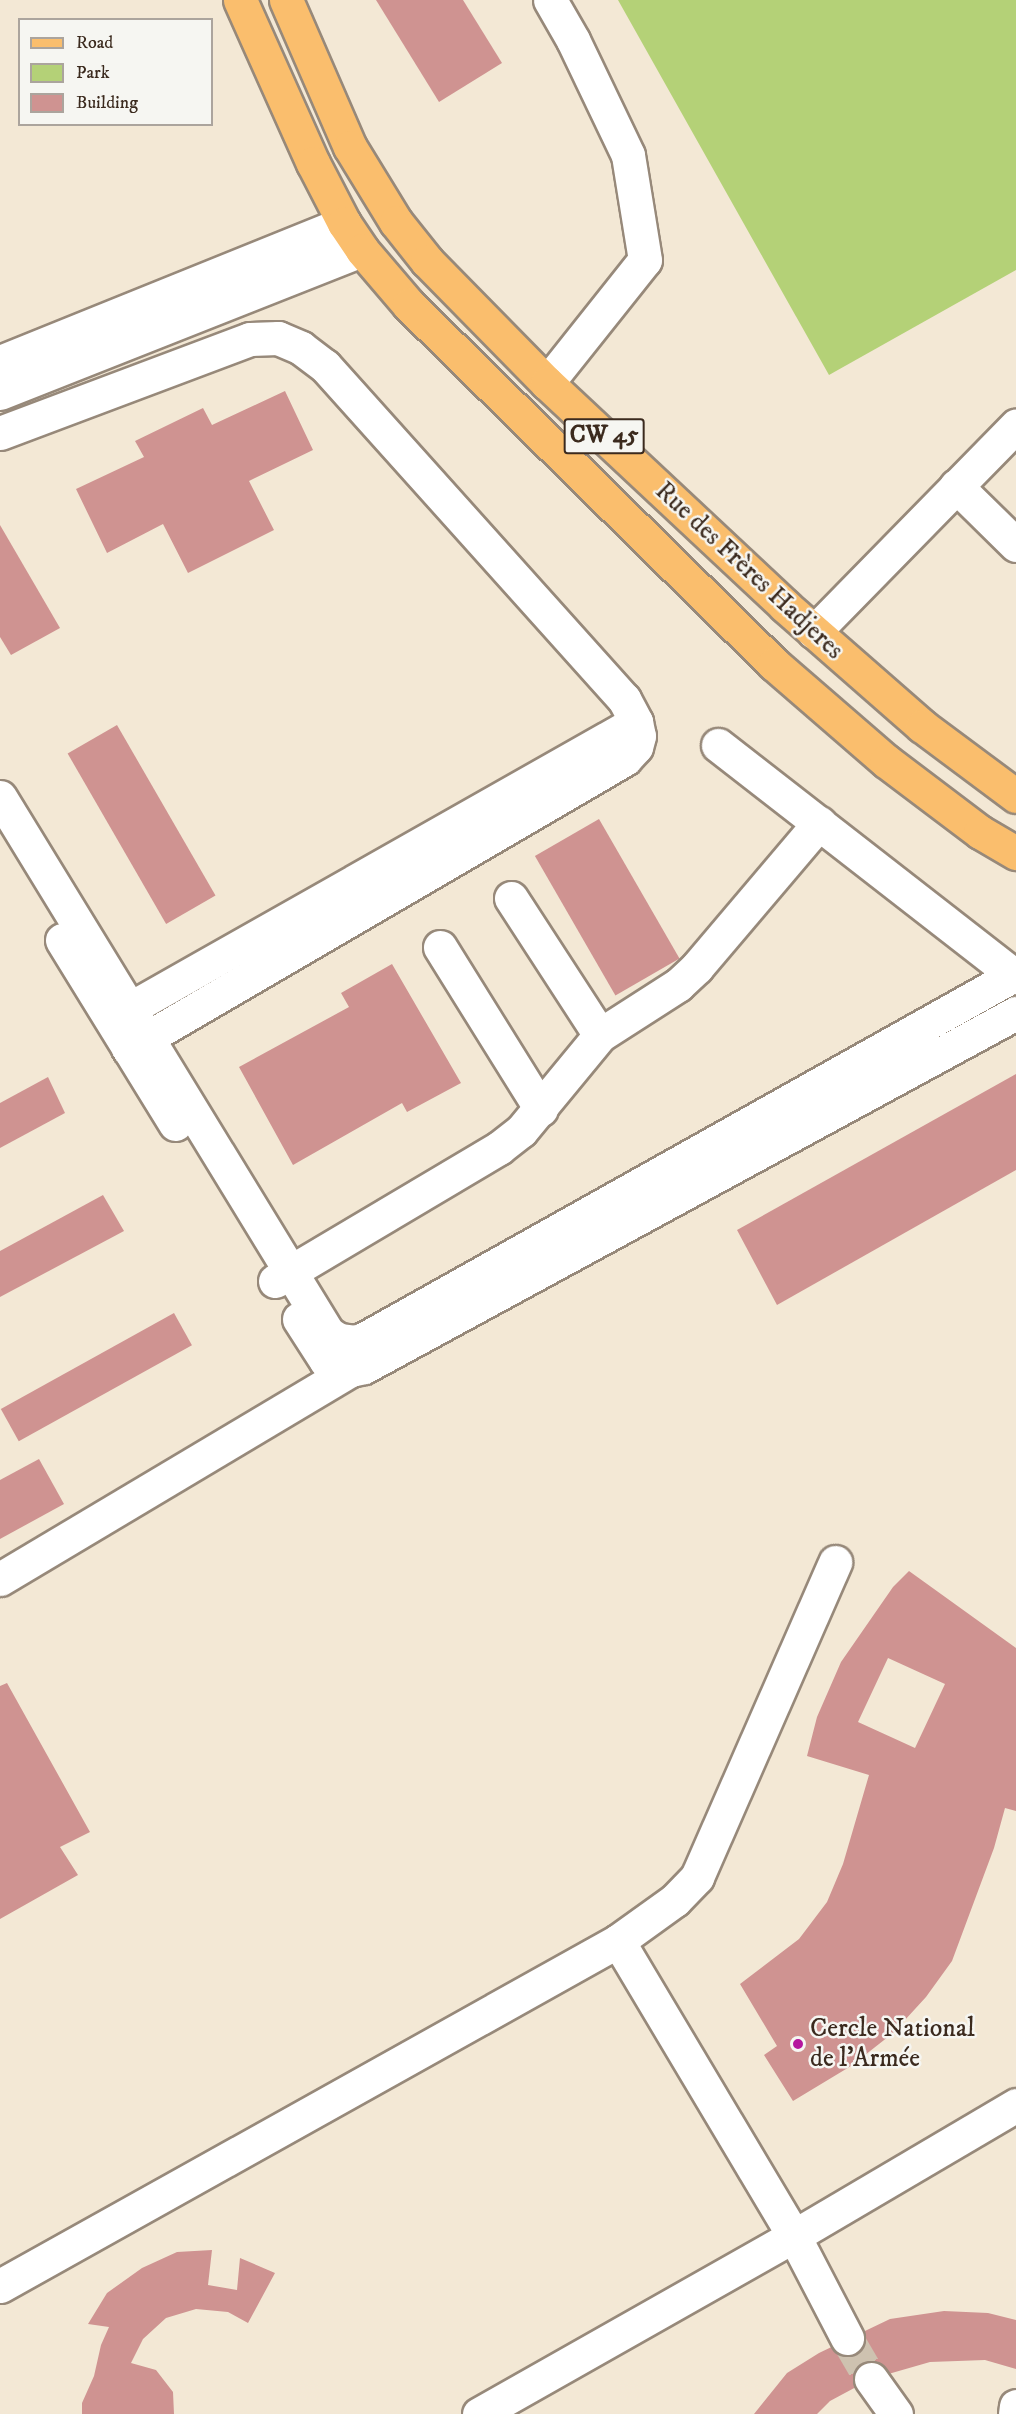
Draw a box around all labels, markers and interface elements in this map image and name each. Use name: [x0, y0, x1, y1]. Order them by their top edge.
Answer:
legend: [18, 18, 213, 126]
text: Road: [76, 32, 113, 54]
text: Park: [76, 62, 110, 84]
text: Building: [76, 92, 138, 114]
road number: CW 45: [564, 415, 644, 457]
street label: Rue des Frères Hadjeres: [648, 476, 850, 666]
place label: Cercle National de l'Armée: [810, 2013, 975, 2074]
marker: Cercle National de l'Armée: [791, 2037, 805, 2051]

